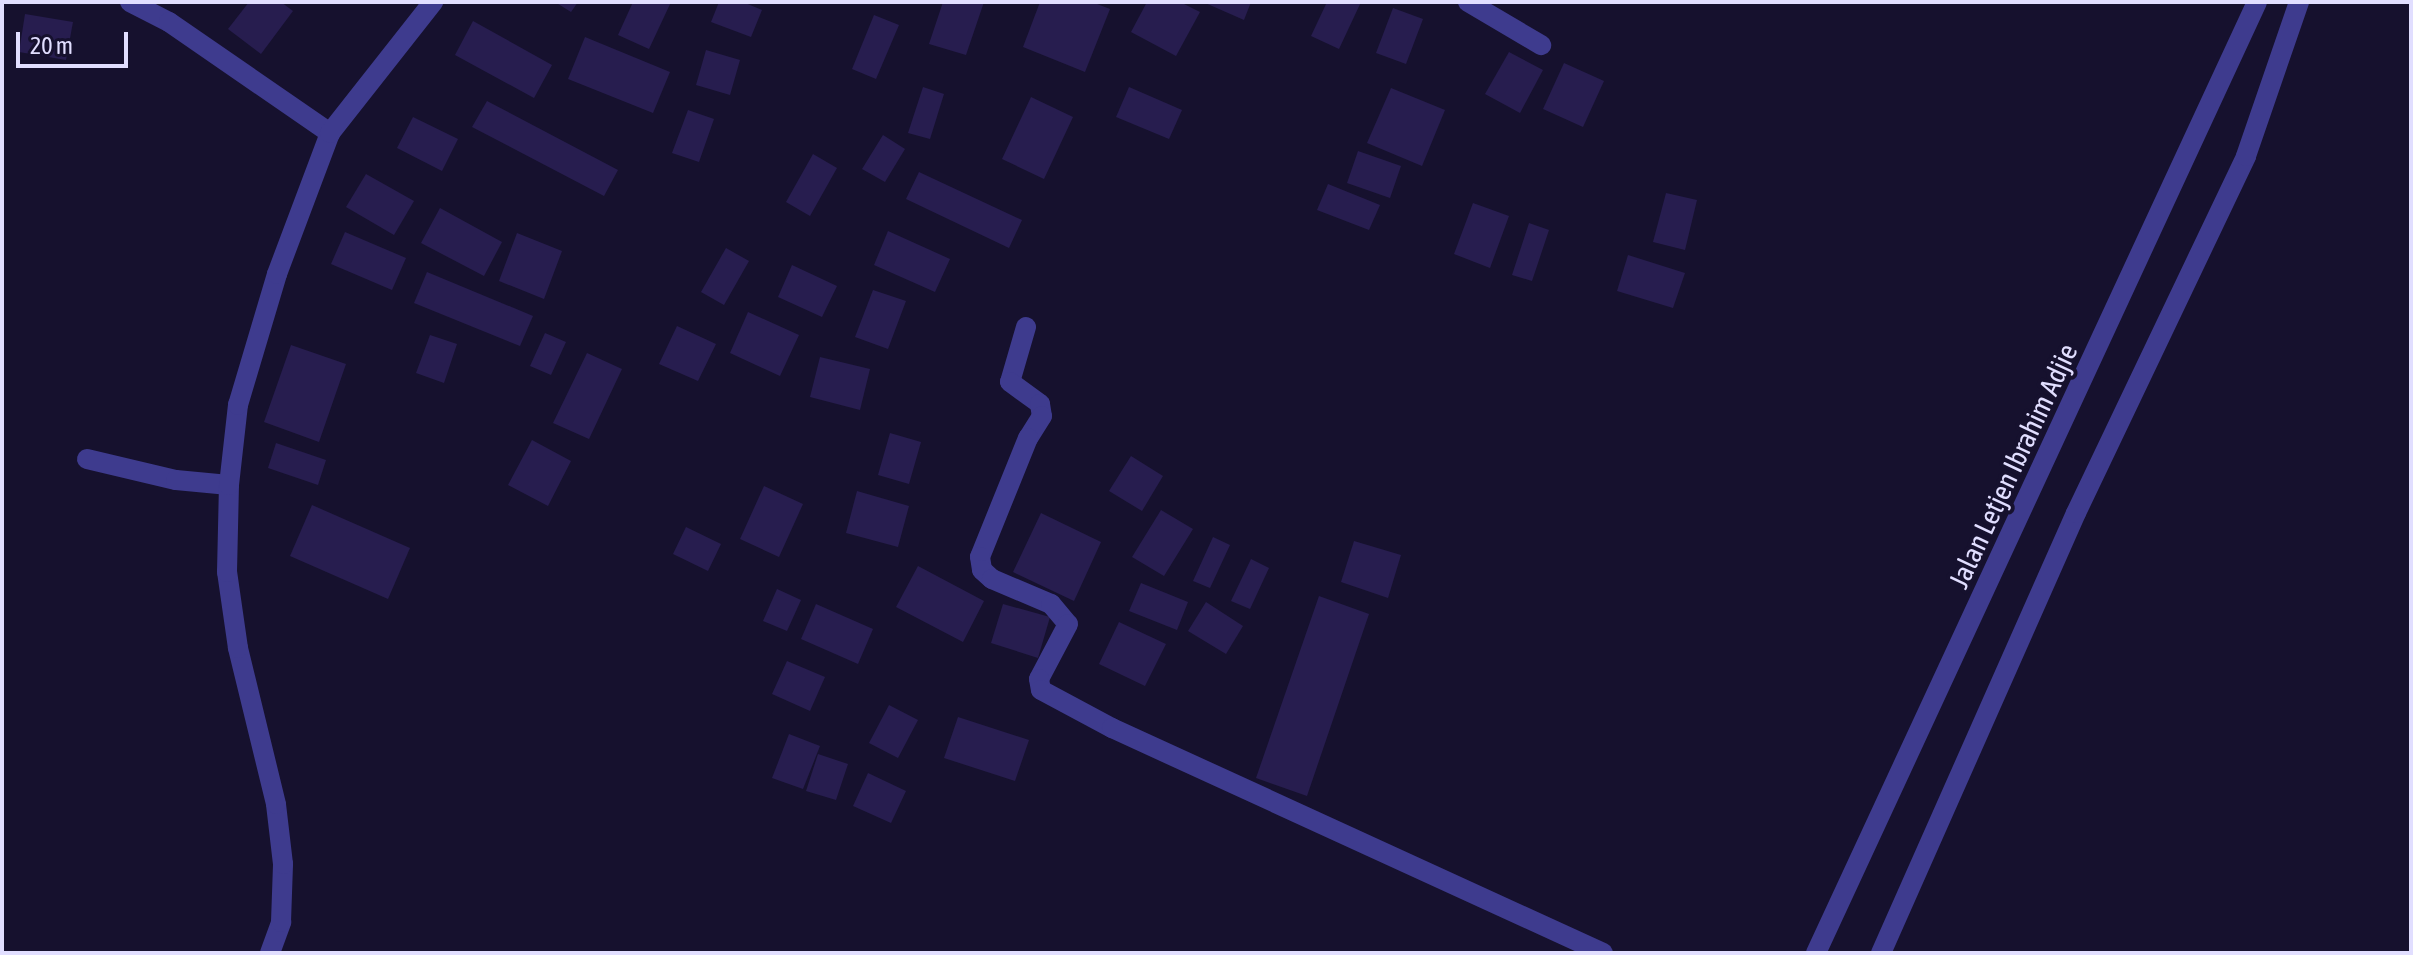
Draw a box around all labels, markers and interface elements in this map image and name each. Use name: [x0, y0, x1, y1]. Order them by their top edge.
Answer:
scale bar: [20, 16, 132, 66]
text: 20 m: [30, 32, 73, 59]
street label: Jalan Letjen Ibrahim Adjie: [1942, 338, 2084, 594]

